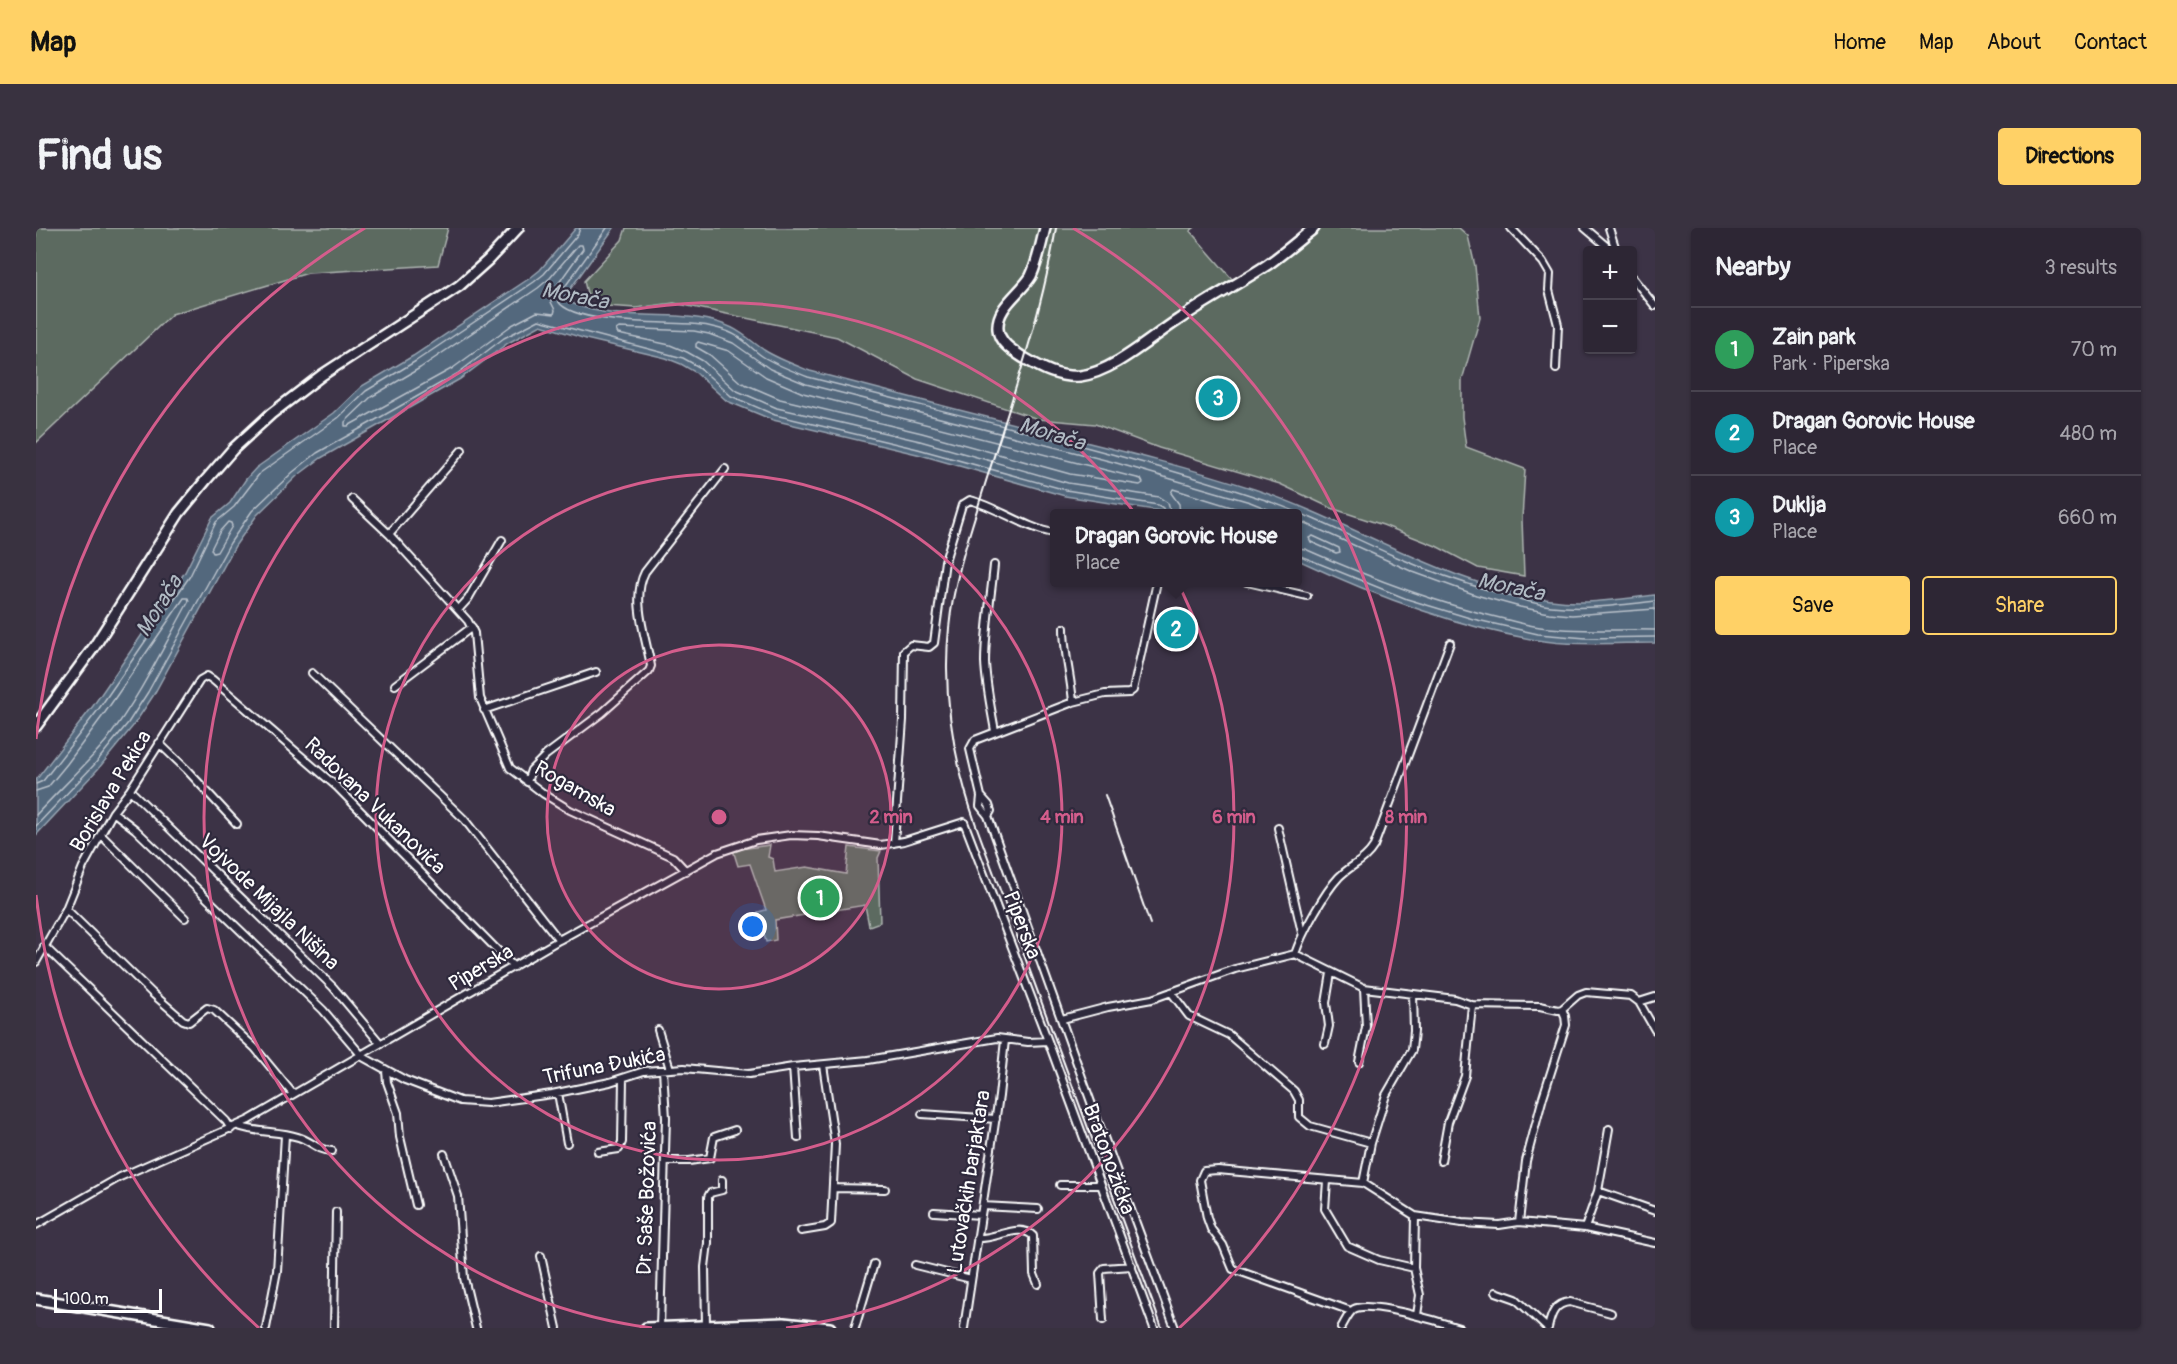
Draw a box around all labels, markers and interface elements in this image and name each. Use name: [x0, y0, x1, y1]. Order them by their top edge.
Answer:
text: Map: [30, 25, 76, 60]
text: Home: [1833, 29, 1886, 56]
text: Map: [1919, 29, 1954, 56]
text: About: [1987, 29, 2041, 56]
text: Contact: [2074, 29, 2147, 56]
button: Directions: [1998, 128, 2141, 185]
text: Find us: [36, 130, 162, 182]
map controls: [1583, 246, 1637, 354]
button: +: [1583, 246, 1637, 300]
text: Nearby: [1715, 251, 1791, 283]
text: 3 results: [2045, 255, 2117, 280]
water label: Morača: [539, 276, 612, 317]
button: −: [1583, 300, 1637, 354]
text: Zain park: [1772, 323, 1856, 351]
text: 1: [1731, 337, 1738, 362]
text: 70 m: [2071, 337, 2117, 362]
text: Park · Piperska: [1772, 351, 1890, 376]
pin: 3: [1198, 376, 1238, 420]
text: Dragan Gorovic House: [1772, 407, 1975, 435]
water label: Morača: [1016, 411, 1090, 458]
text: 2: [1729, 421, 1740, 446]
text: 480 m: [2060, 421, 2117, 446]
text: Place: [1772, 435, 1817, 460]
text: Duklja: [1772, 491, 1826, 519]
text: 3: [1729, 505, 1740, 530]
text: 660 m: [2058, 505, 2117, 530]
popup: [1050, 509, 1302, 587]
text: Place: [1772, 519, 1817, 544]
text: Dragan Gorovic House: [1075, 522, 1277, 550]
text: Place: [1075, 550, 1120, 575]
water label: Morača: [1475, 566, 1549, 608]
water label: Morača: [129, 569, 190, 642]
button: Save: [1715, 576, 1910, 635]
button: Share: [1922, 576, 2117, 635]
pin: 2: [1156, 606, 1196, 652]
street label: Borislava Pekica: [64, 725, 158, 857]
street label: Radovana Vukanovića: [299, 732, 451, 880]
street label: Rogamska: [529, 755, 621, 823]
text: 2 min: [869, 806, 913, 829]
text: 4 min: [1040, 806, 1084, 829]
text: 6 min: [1212, 806, 1256, 829]
text: 8 min: [1385, 806, 1427, 829]
centre of rings: [709, 807, 729, 827]
street label: Vojvode Mijajla Nišina: [193, 828, 345, 976]
pin: 1: [800, 876, 840, 920]
street label: Piperska: [997, 887, 1047, 963]
your location: [738, 912, 767, 941]
street label: Piperska: [444, 938, 518, 998]
street label: Trifuna Đukića: [540, 1041, 668, 1091]
street label: Lutovačkih barjaktara: [941, 1088, 997, 1276]
street label: Bratonožićka: [1077, 1100, 1141, 1218]
street label: Dr. Saše Božovića: [631, 1121, 663, 1275]
scale bar: [54, 1286, 162, 1314]
text: 100 m: [63, 1289, 109, 1309]

